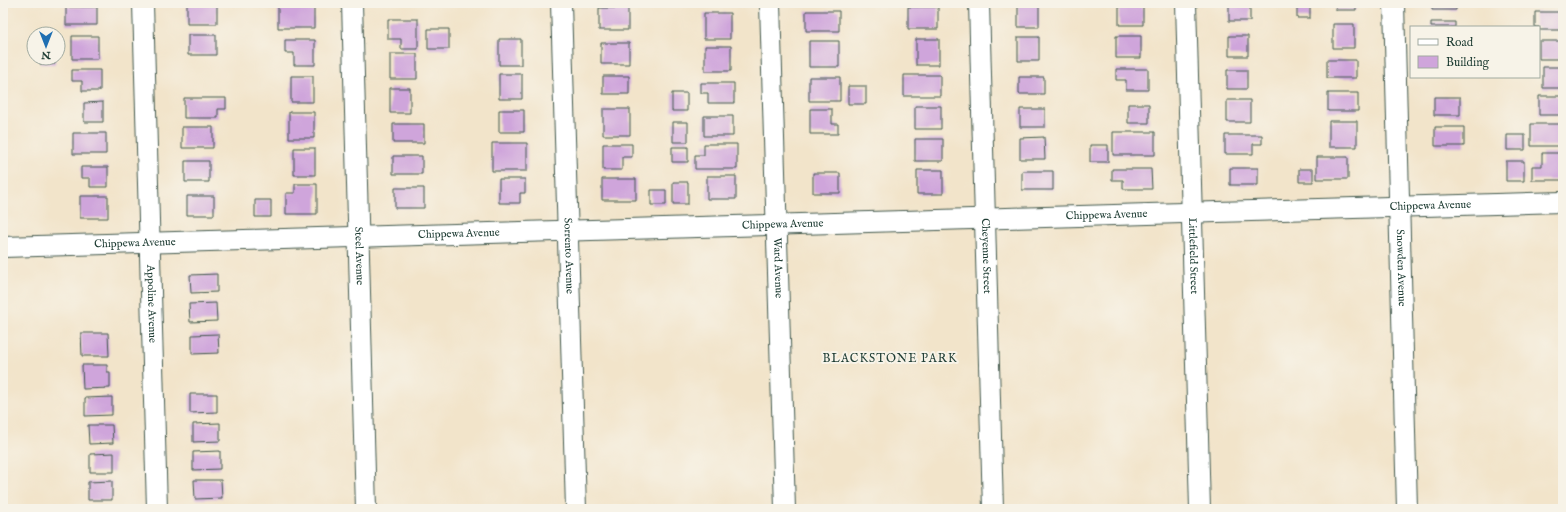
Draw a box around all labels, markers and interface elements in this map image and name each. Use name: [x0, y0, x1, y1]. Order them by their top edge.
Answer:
north arrow: [26, 26, 66, 66]
legend: [1410, 26, 1540, 78]
text: Road: [1446, 35, 1474, 50]
text: N: [41, 48, 52, 62]
text: Building: [1446, 55, 1490, 70]
street label: Chippewa Avenue: [1389, 198, 1471, 214]
street label: Chippewa Avenue: [1065, 207, 1148, 223]
street label: Chippewa Avenue: [742, 216, 824, 233]
street label: Littlefield Street: [1185, 217, 1201, 295]
street label: Sorrento Avenue: [560, 218, 577, 294]
street label: Cheyenne Street: [978, 218, 994, 294]
street label: Steel Avenue: [351, 226, 367, 285]
street label: Chippewa Avenue: [418, 226, 500, 242]
street label: Snowden Avenue: [1393, 229, 1409, 307]
street label: Chippewa Avenue: [94, 235, 176, 251]
street label: Ward Avenue: [770, 237, 786, 298]
street label: Appoline Avenue: [143, 264, 159, 343]
district label: BLACKSTONE PARK: [822, 351, 958, 366]

